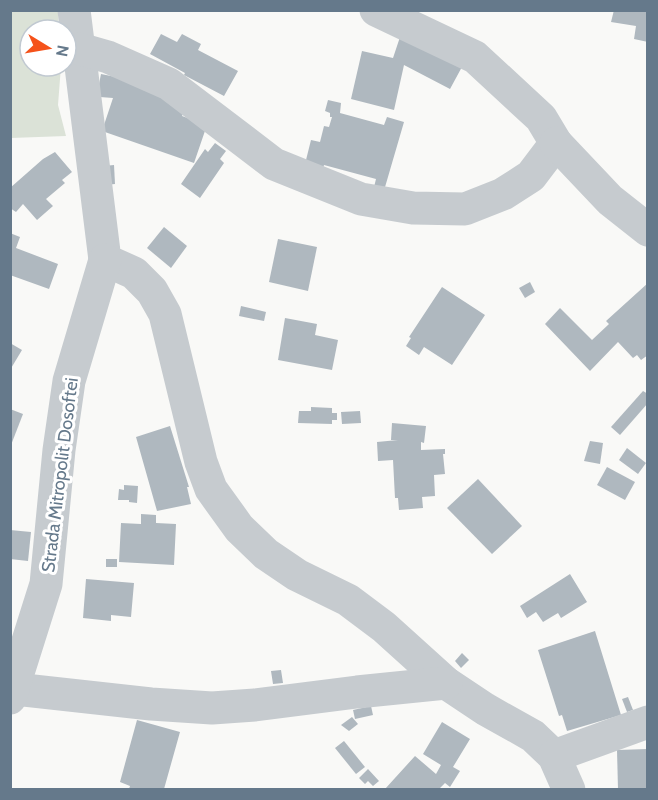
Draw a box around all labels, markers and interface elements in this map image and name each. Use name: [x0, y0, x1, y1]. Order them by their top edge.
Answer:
north arrow: [18, 18, 78, 78]
text: N: [52, 43, 73, 58]
street label: Strada Mitropolit Dosoftei: [37, 376, 83, 574]

